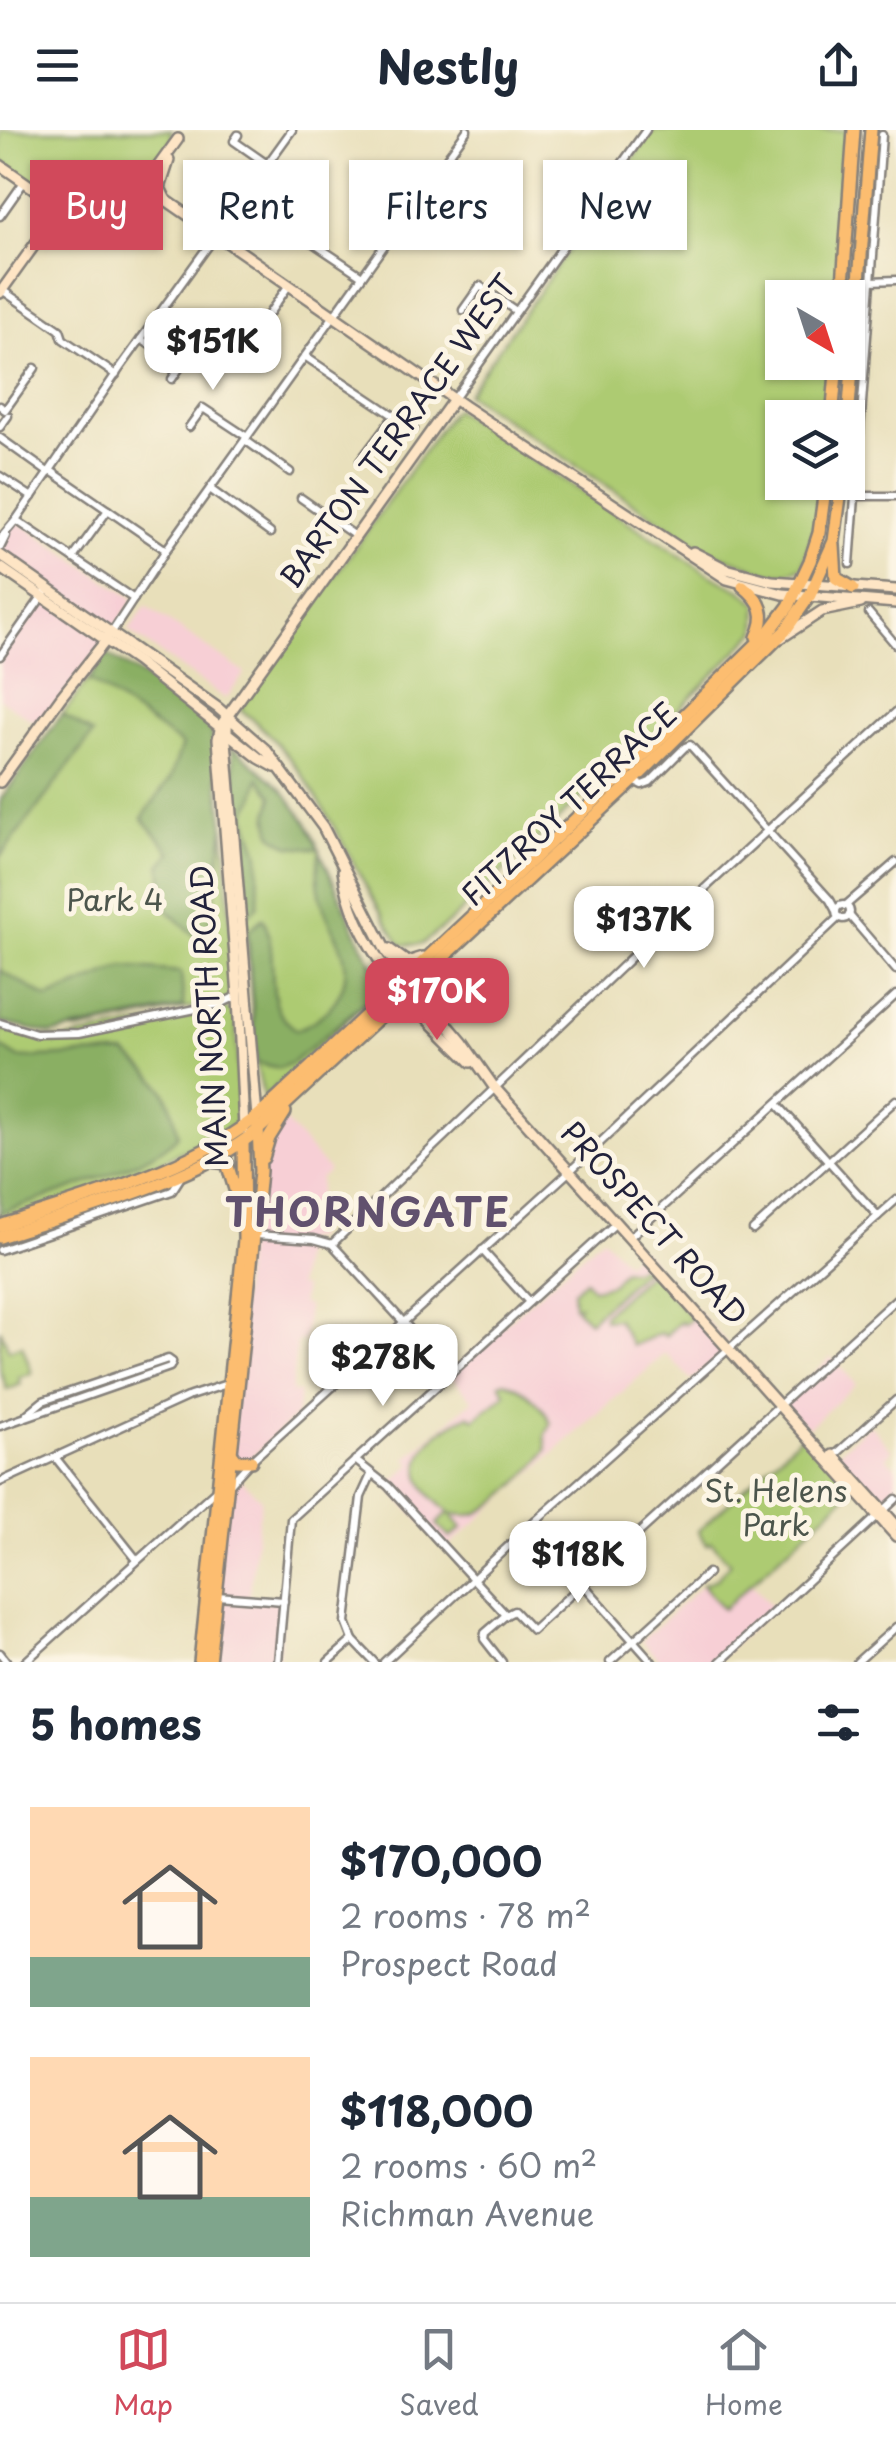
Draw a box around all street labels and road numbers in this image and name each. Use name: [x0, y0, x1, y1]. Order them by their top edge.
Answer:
street label: BARTON TERRACE WEST: [268, 264, 526, 597]
street label: FITZROY TERRACE: [450, 691, 686, 915]
street label: MAIN NORTH ROAD: [177, 864, 238, 1168]
street label: PROSPECT ROAD: [551, 1110, 759, 1334]

